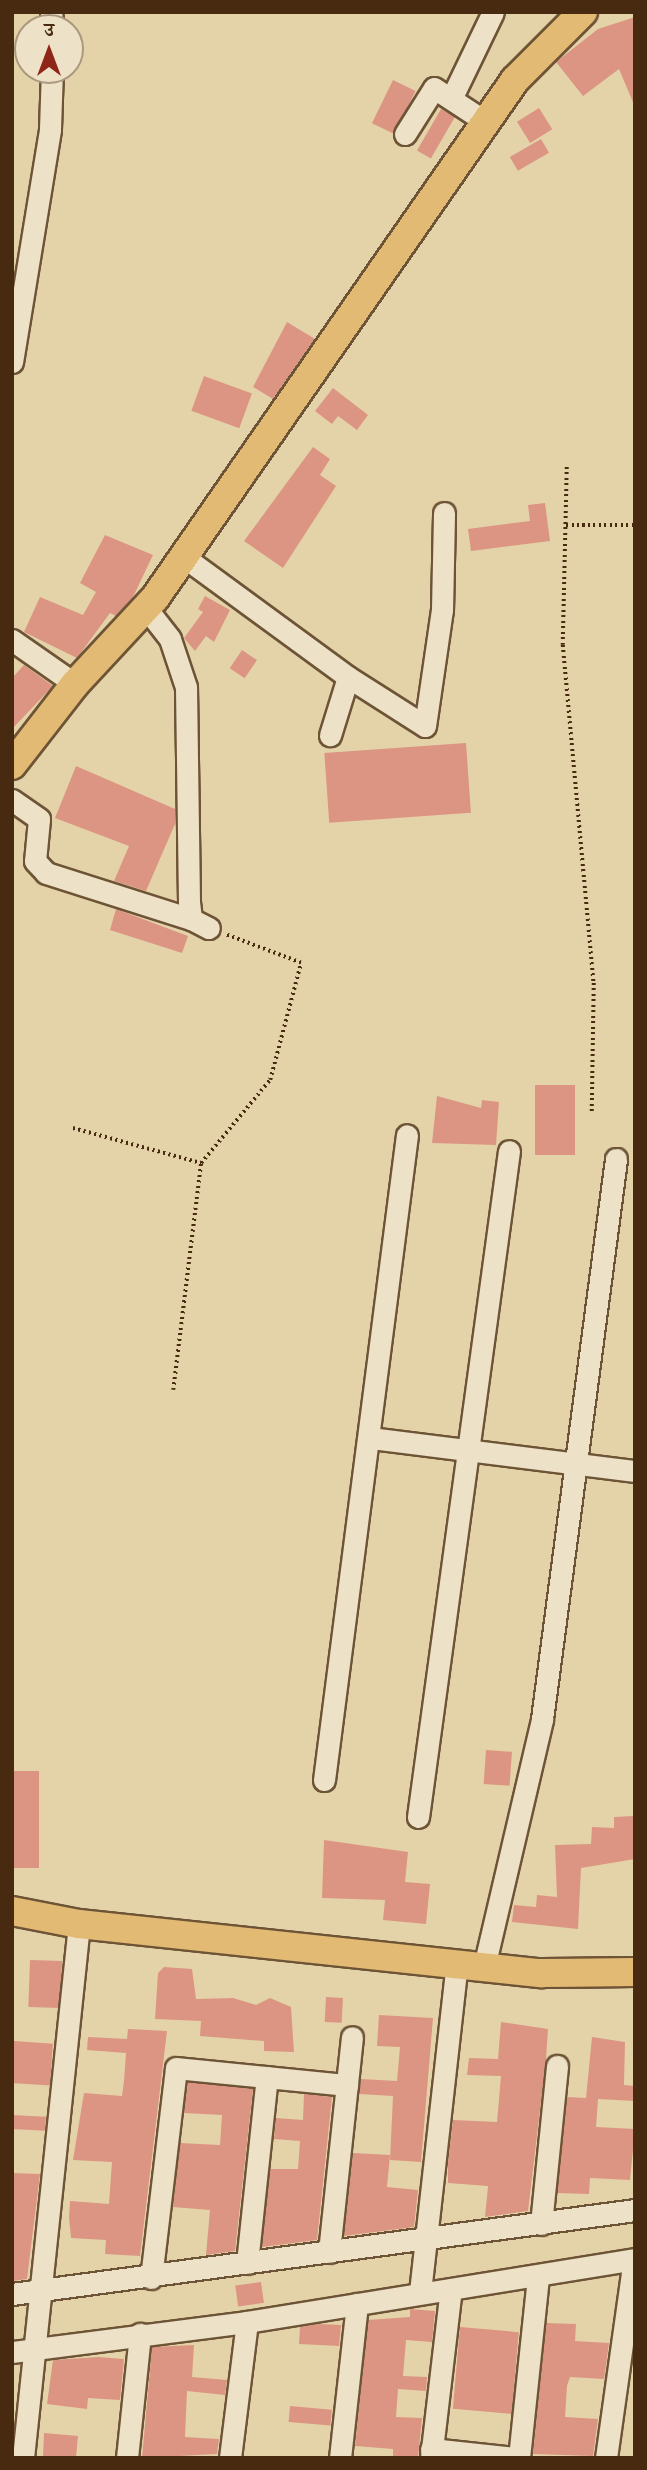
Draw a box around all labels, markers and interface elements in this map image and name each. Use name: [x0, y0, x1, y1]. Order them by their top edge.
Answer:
north arrow: [14, 14, 84, 84]
text: उ: [44, 18, 54, 41]

